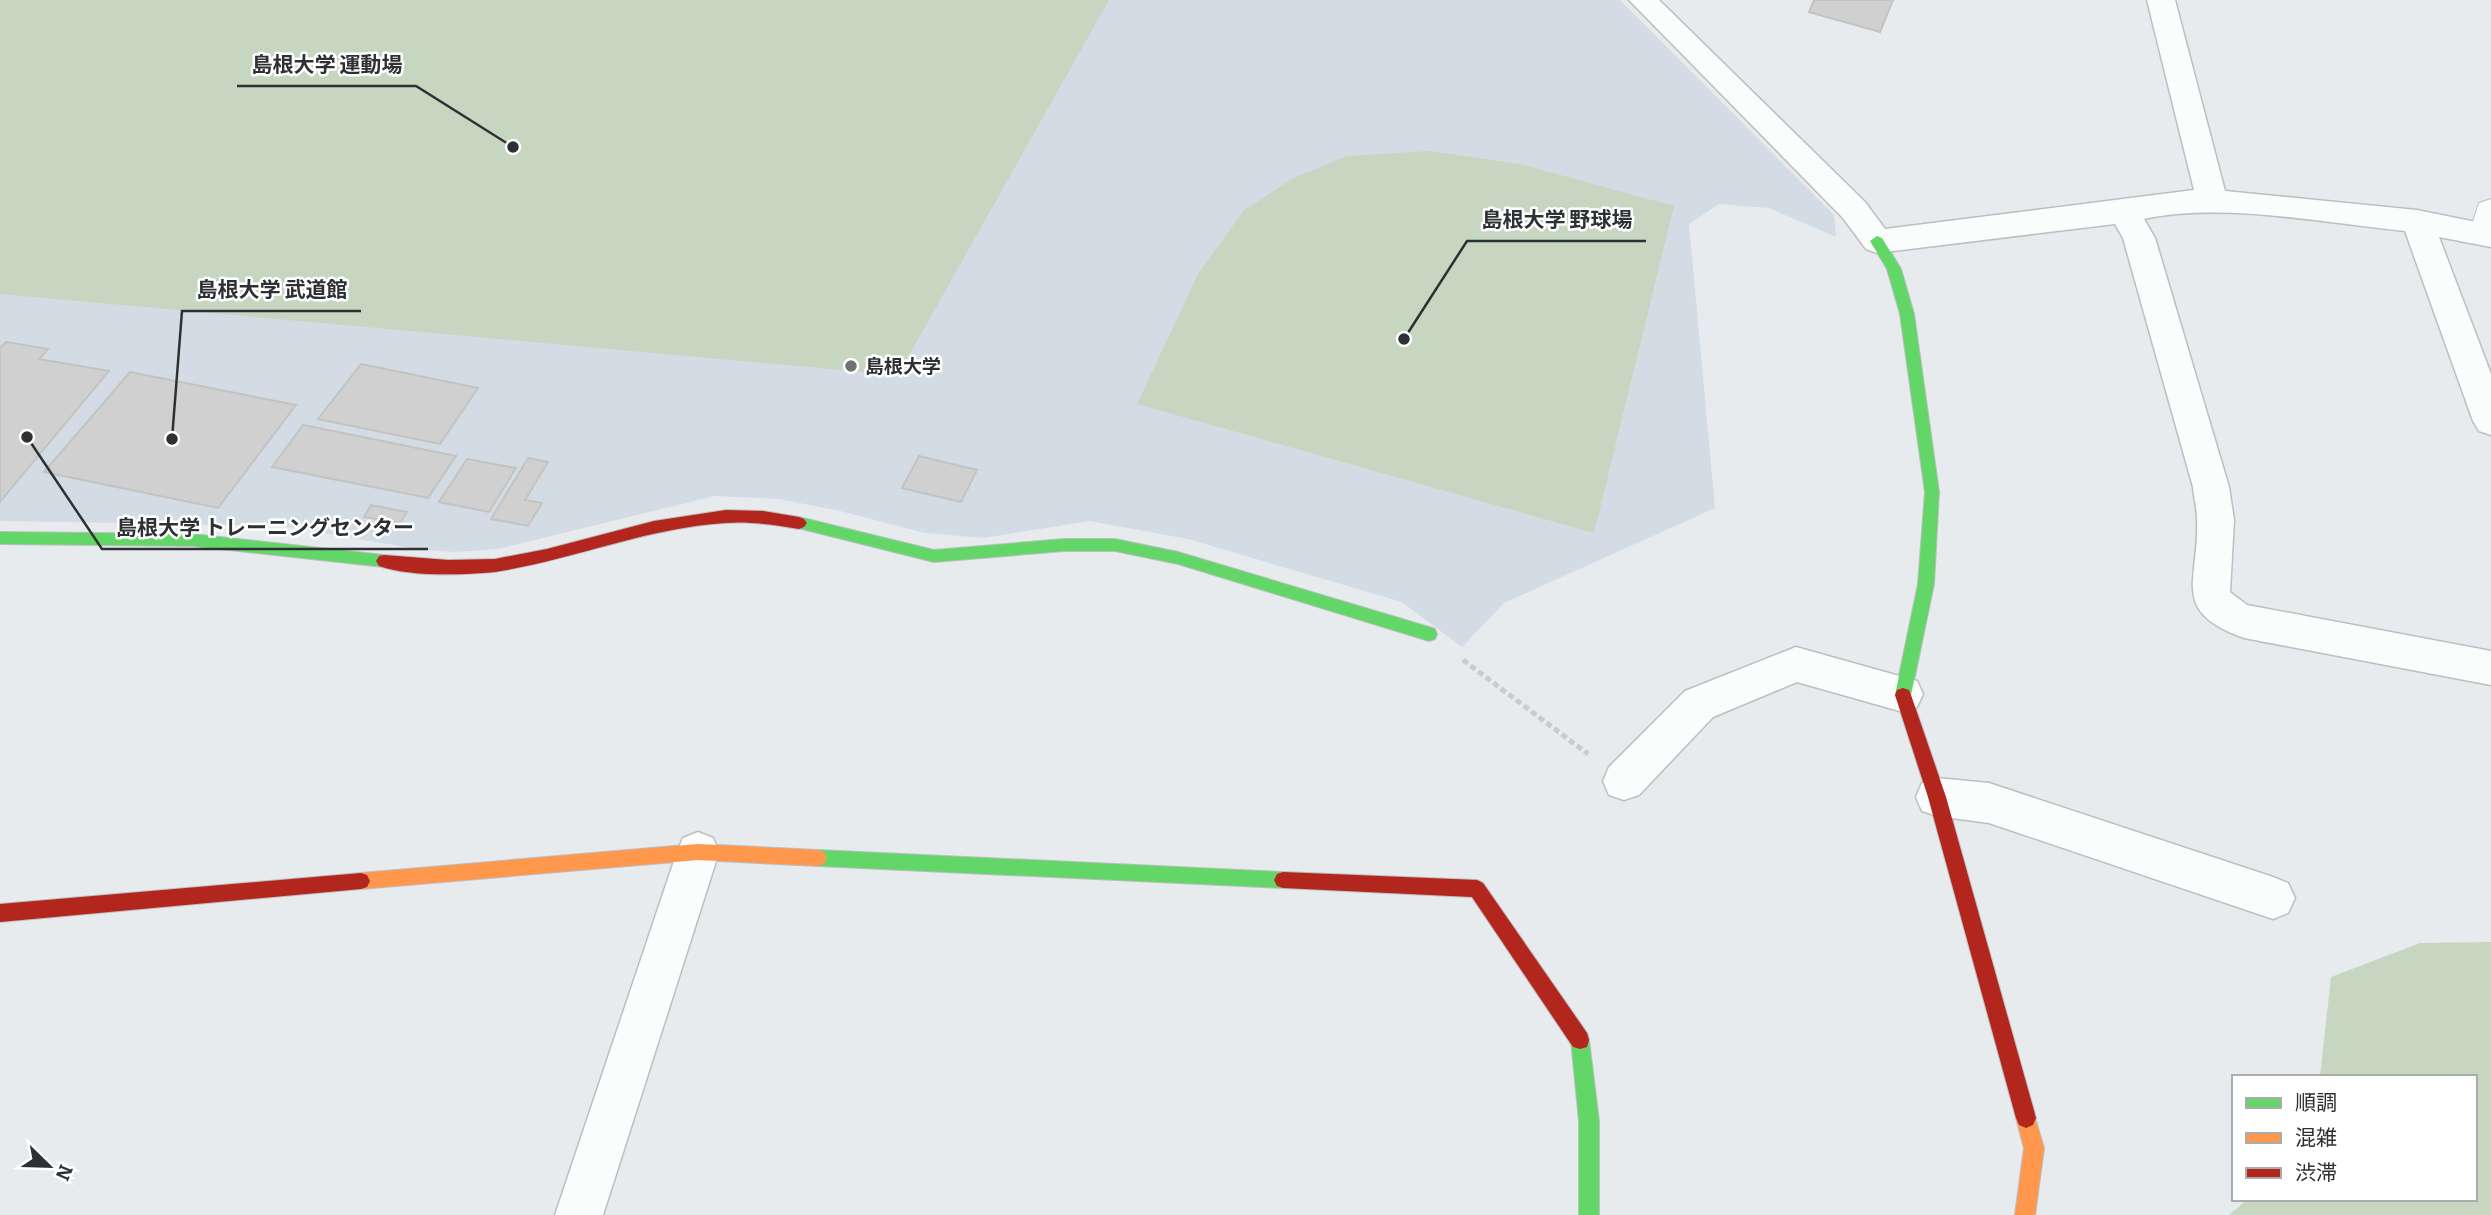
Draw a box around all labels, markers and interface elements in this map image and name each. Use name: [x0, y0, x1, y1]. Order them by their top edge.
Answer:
callout: 島根大学 運動場: [237, 44, 416, 86]
text: 島根大学 運動場: [252, 52, 402, 78]
callout: 島根大学 野球場: [1467, 199, 1646, 241]
text: 島根大学 野球場: [1482, 207, 1632, 233]
callout: 島根大学 武道館: [182, 269, 361, 311]
text: 島根大学 武道館: [197, 277, 347, 303]
place label: 島根大学: [865, 355, 941, 378]
marker: 島根大学: [843, 358, 859, 374]
callout: 島根大学 トレーニングセンター: [102, 507, 428, 549]
text: 島根大学 トレーニングセンター: [116, 515, 414, 541]
legend: [2232, 1075, 2477, 1201]
text: 順調: [2295, 1090, 2337, 1116]
text: 混雑: [2295, 1125, 2337, 1151]
north arrow: [14, 1131, 84, 1201]
text: 渋滞: [2295, 1160, 2337, 1186]
text: N: [51, 1161, 78, 1184]

